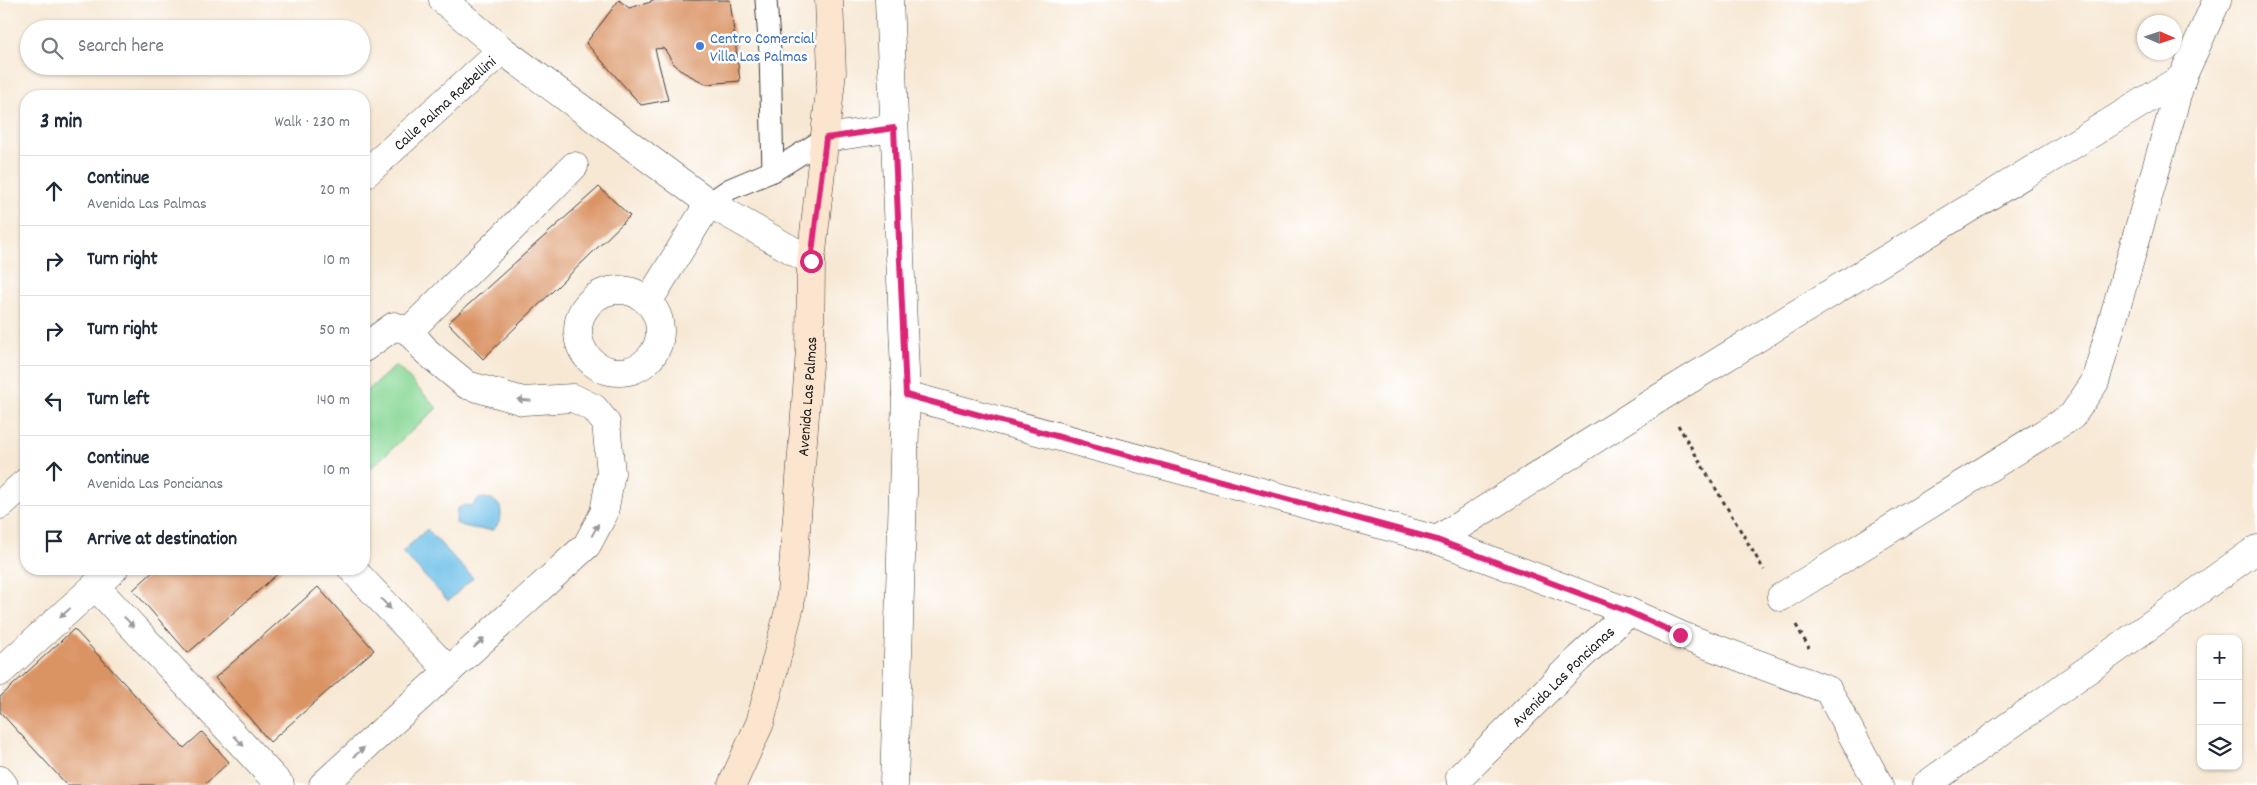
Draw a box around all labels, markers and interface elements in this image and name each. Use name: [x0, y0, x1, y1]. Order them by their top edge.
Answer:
north arrow: [2137, 15, 2182, 60]
search box: [20, 20, 370, 75]
place label: Centro Comercial Villa Las Palmas: [710, 28, 815, 69]
icon: search: [38, 34, 66, 62]
text: Search here: [78, 34, 164, 61]
marker: Centro Comercial Villa Las Palmas: [694, 40, 706, 52]
street label: Calle Palma Roebellini: [389, 52, 502, 157]
text: 3 min: [40, 108, 82, 138]
text: Walk · 230 m: [274, 111, 350, 134]
text: Continue: [87, 166, 149, 193]
icon: ahead: [40, 177, 68, 205]
text: 20 m: [320, 179, 350, 202]
text: Avenida Las Palmas: [87, 193, 207, 216]
icon: right: [40, 247, 68, 275]
text: Turn right: [87, 247, 158, 274]
text: 10 m: [323, 249, 350, 272]
route start: [800, 250, 823, 273]
icon: right: [40, 317, 68, 345]
text: Turn right: [87, 317, 158, 344]
text: 50 m: [319, 319, 350, 342]
street label: Avenida Las Palmas: [793, 336, 824, 457]
icon: left: [40, 387, 68, 415]
text: Turn left: [87, 387, 150, 414]
text: 140 m: [316, 389, 350, 412]
one-way arrow: [516, 395, 532, 403]
text: Continue: [87, 446, 149, 473]
icon: ahead: [40, 457, 68, 485]
text: 10 m: [323, 459, 350, 482]
text: Avenida Las Poncianas: [87, 473, 223, 496]
one-way arrow: [591, 523, 599, 538]
icon: arrive: [40, 527, 68, 555]
text: Arrive at destination: [87, 527, 237, 554]
one-way arrow: [380, 598, 392, 610]
one-way arrow: [58, 608, 71, 619]
one-way arrow: [123, 615, 135, 627]
street label: Avenida Las Poncianas: [1507, 621, 1621, 733]
route end: [1669, 624, 1692, 647]
map controls: [2197, 635, 2242, 770]
button: +: [2197, 635, 2242, 680]
one-way arrow: [473, 637, 485, 649]
button: −: [2197, 680, 2242, 725]
button: layers: [2197, 725, 2242, 770]
one-way arrow: [233, 734, 245, 746]
one-way arrow: [352, 746, 364, 758]

